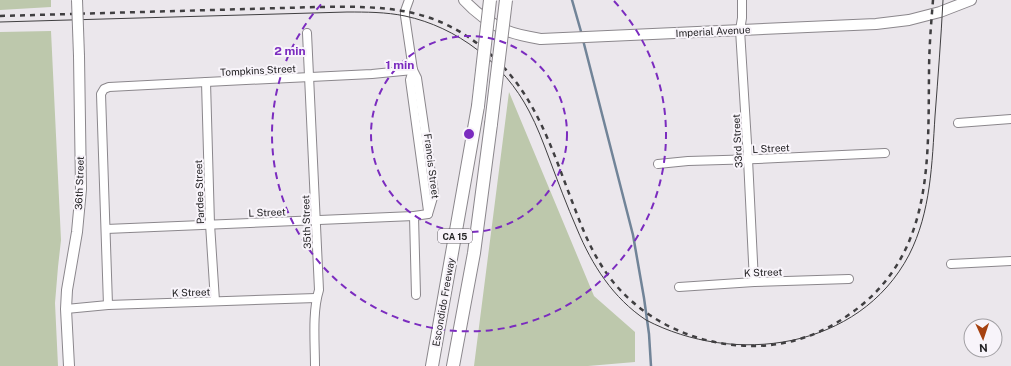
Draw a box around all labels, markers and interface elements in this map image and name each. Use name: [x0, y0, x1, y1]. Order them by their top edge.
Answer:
street label: Imperial Avenue: [675, 23, 751, 39]
text: 2 min: [274, 44, 306, 58]
text: 1 min: [386, 58, 414, 72]
street label: Tompkins Street: [220, 62, 296, 78]
street label: 33rd Street: [730, 114, 744, 168]
centre of rings: [462, 127, 476, 141]
street label: Francis Street: [422, 133, 442, 199]
street label: L Street: [752, 141, 790, 155]
street label: 36th Street: [72, 156, 86, 210]
street label: Pardee Street: [192, 159, 206, 224]
street label: 35th Street: [299, 195, 313, 249]
street label: L Street: [248, 205, 286, 219]
road number: CA 15: [438, 229, 472, 243]
street label: Escondido Freeway: [429, 256, 457, 347]
street label: K Street: [744, 265, 783, 279]
street label: K Street: [172, 285, 211, 299]
north arrow: [963, 318, 1003, 358]
text: N: [979, 342, 988, 354]

